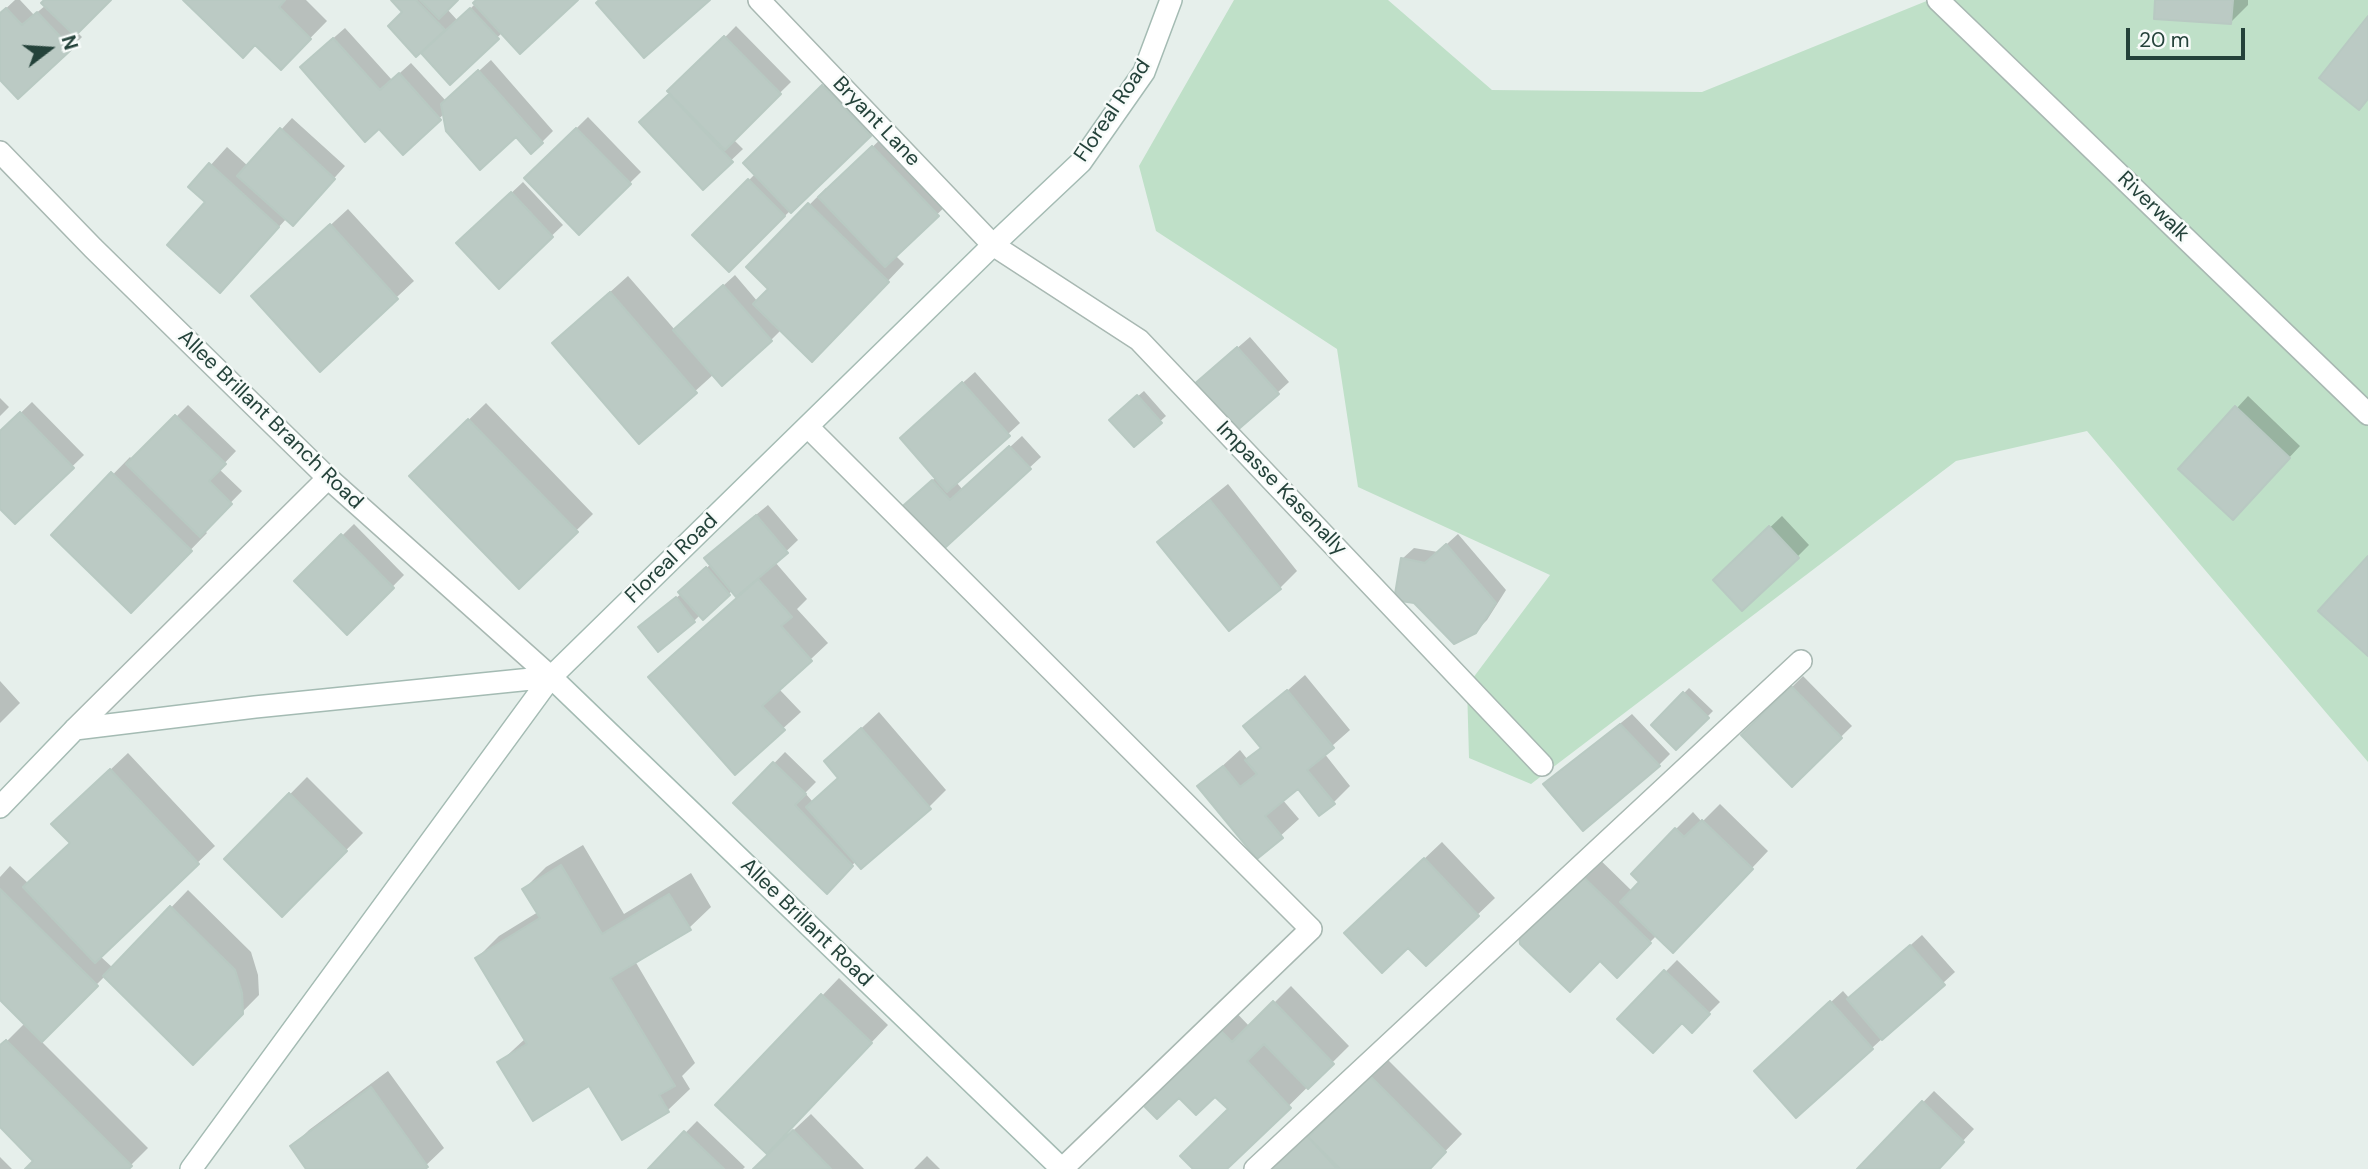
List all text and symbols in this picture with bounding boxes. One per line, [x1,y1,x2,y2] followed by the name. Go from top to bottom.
[14,14,84,84] north arrow
[2130,14,2249,58] scale bar
[2139,26,2190,54] text: 20 m
[56,32,84,53] text: N
[1069,55,1157,167] street label: Floreal Road
[827,72,925,172] street label: Bryant Lane
[2112,167,2194,247] street label: Riverwalk
[172,325,368,515] street label: Allee Brillant Branch Road
[1210,417,1352,561] street label: Impasse Kasenally
[621,509,723,609] street label: Floreal Road
[735,854,877,992] street label: Allee Brillant Road

